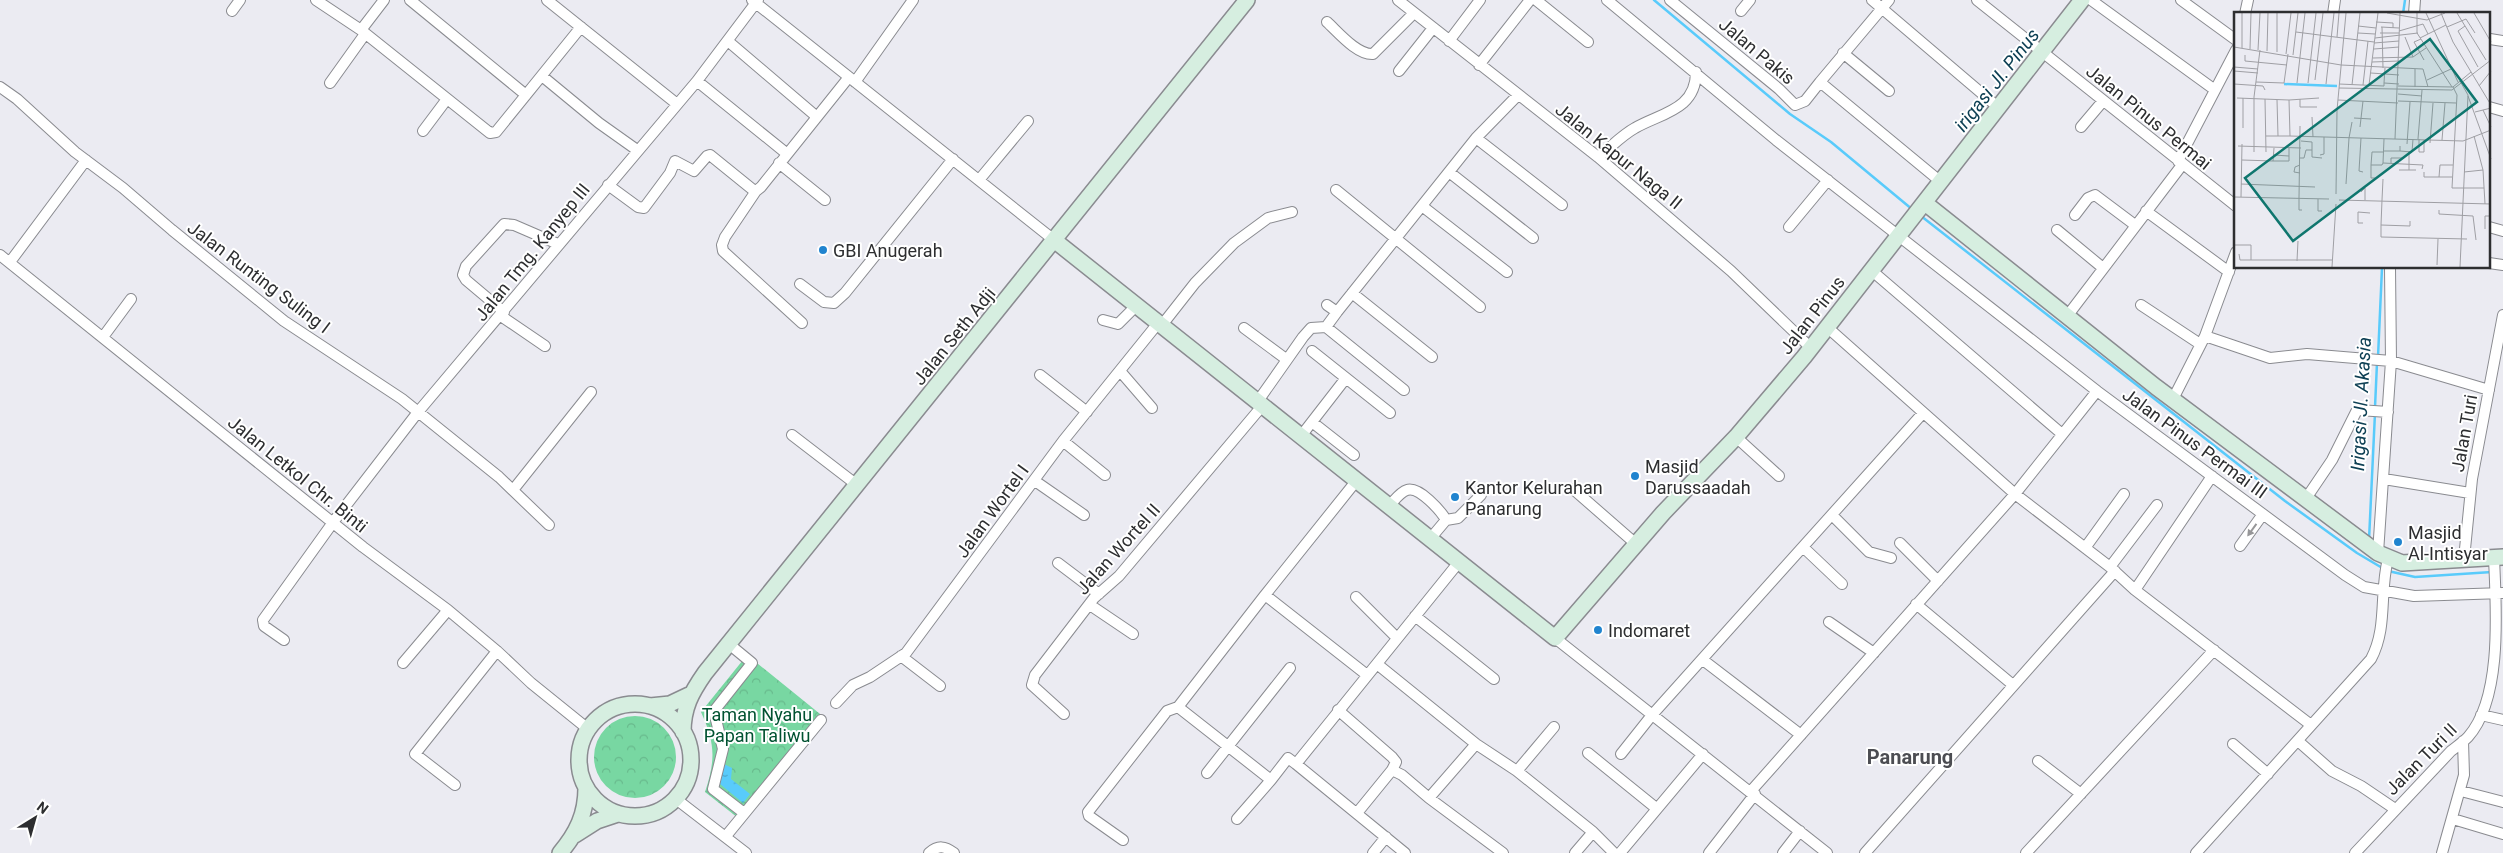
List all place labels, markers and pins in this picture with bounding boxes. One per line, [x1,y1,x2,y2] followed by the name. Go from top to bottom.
[833,240,943,261] place label: GBI Anugerah
[817,244,829,256] marker: GBI Anugerah
[1645,456,1751,498] place label: Masjid Darussaadah
[1629,470,1641,482] marker: Masjid Darussaadah
[1465,477,1603,519] place label: Kantor Kelurahan Panarung
[1449,491,1461,503] marker: Kantor Kelurahan Panarung
[2408,522,2488,564] place label: Masjid Al-Intisyar
[2392,536,2404,548] marker: Masjid Al-Intisyar
[1608,620,1690,641] place label: Indomaret
[1592,624,1604,636] marker: Indomaret

